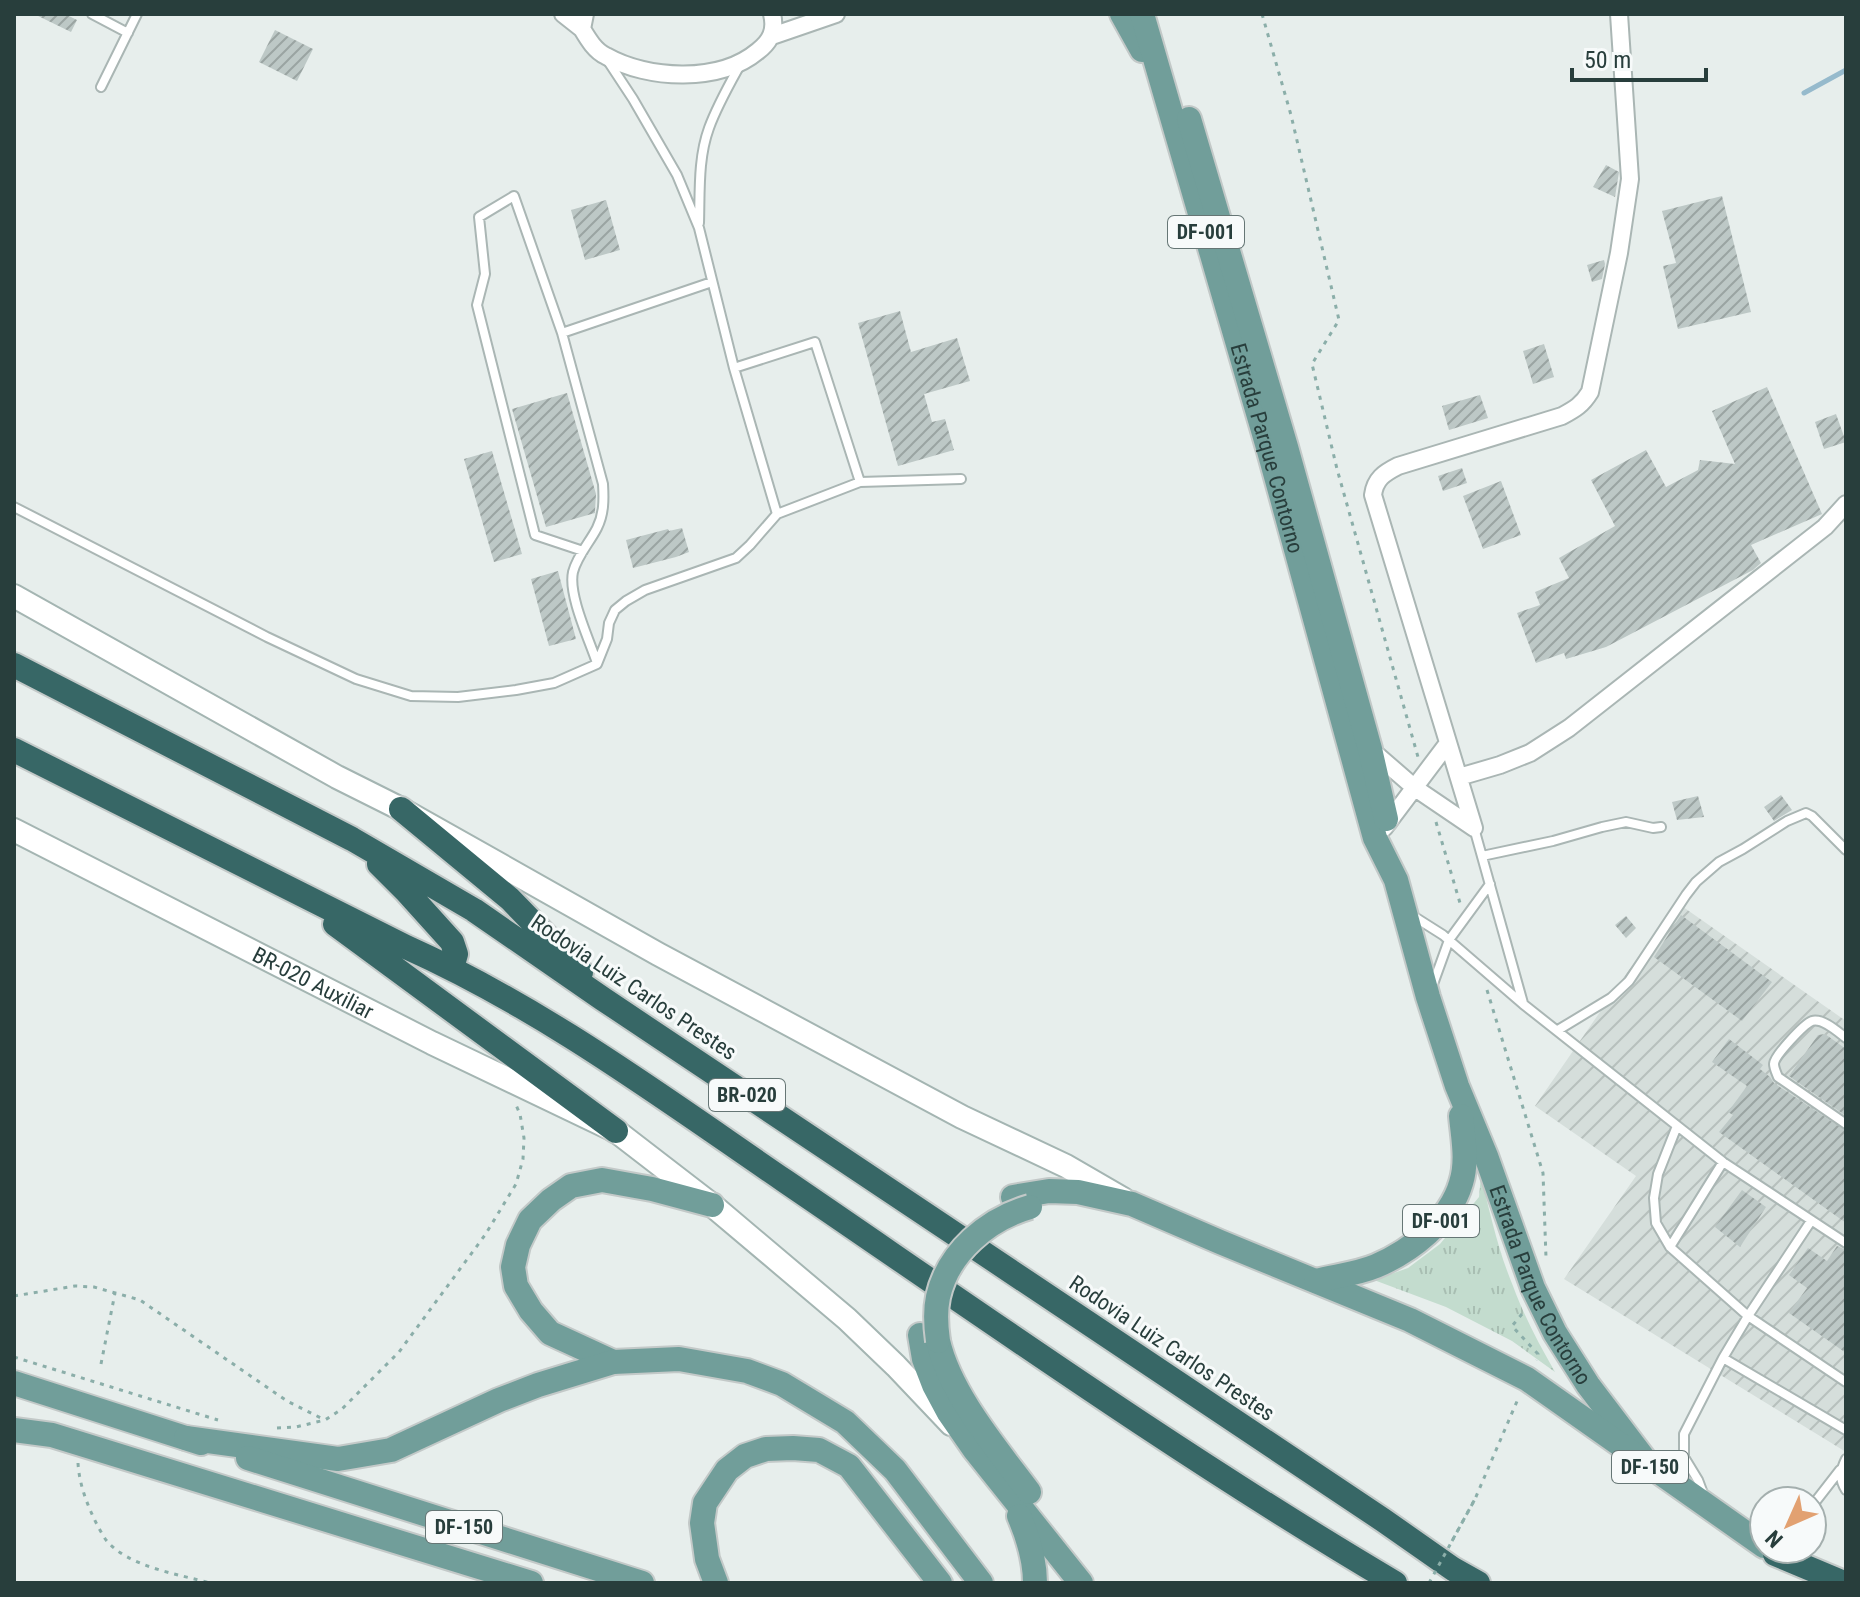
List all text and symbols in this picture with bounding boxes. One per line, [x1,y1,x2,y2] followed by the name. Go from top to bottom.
[1572,32,1706,82] scale bar
[1584,46,1631,74] text: 50 m
[1168,216,1244,248] road number: DF-001
[1226,340,1309,556] street label: Estrada Parque Contorno
[527,909,741,1065] street label: Rodovia Luiz Carlos Prestes
[249,941,378,1024] street label: BR-020 Auxiliar
[709,1079,785,1111] road number: BR-020
[1485,1182,1597,1389] street label: Estrada Parque Contorno
[1403,1205,1479,1237] road number: DF-001
[1065,1270,1279,1426] street label: Rodovia Luiz Carlos Prestes
[1612,1451,1688,1483] road number: DF-150
[1748,1485,1828,1565] north arrow
[426,1511,502,1543] road number: DF-150
[1761,1525,1788,1552] text: N

